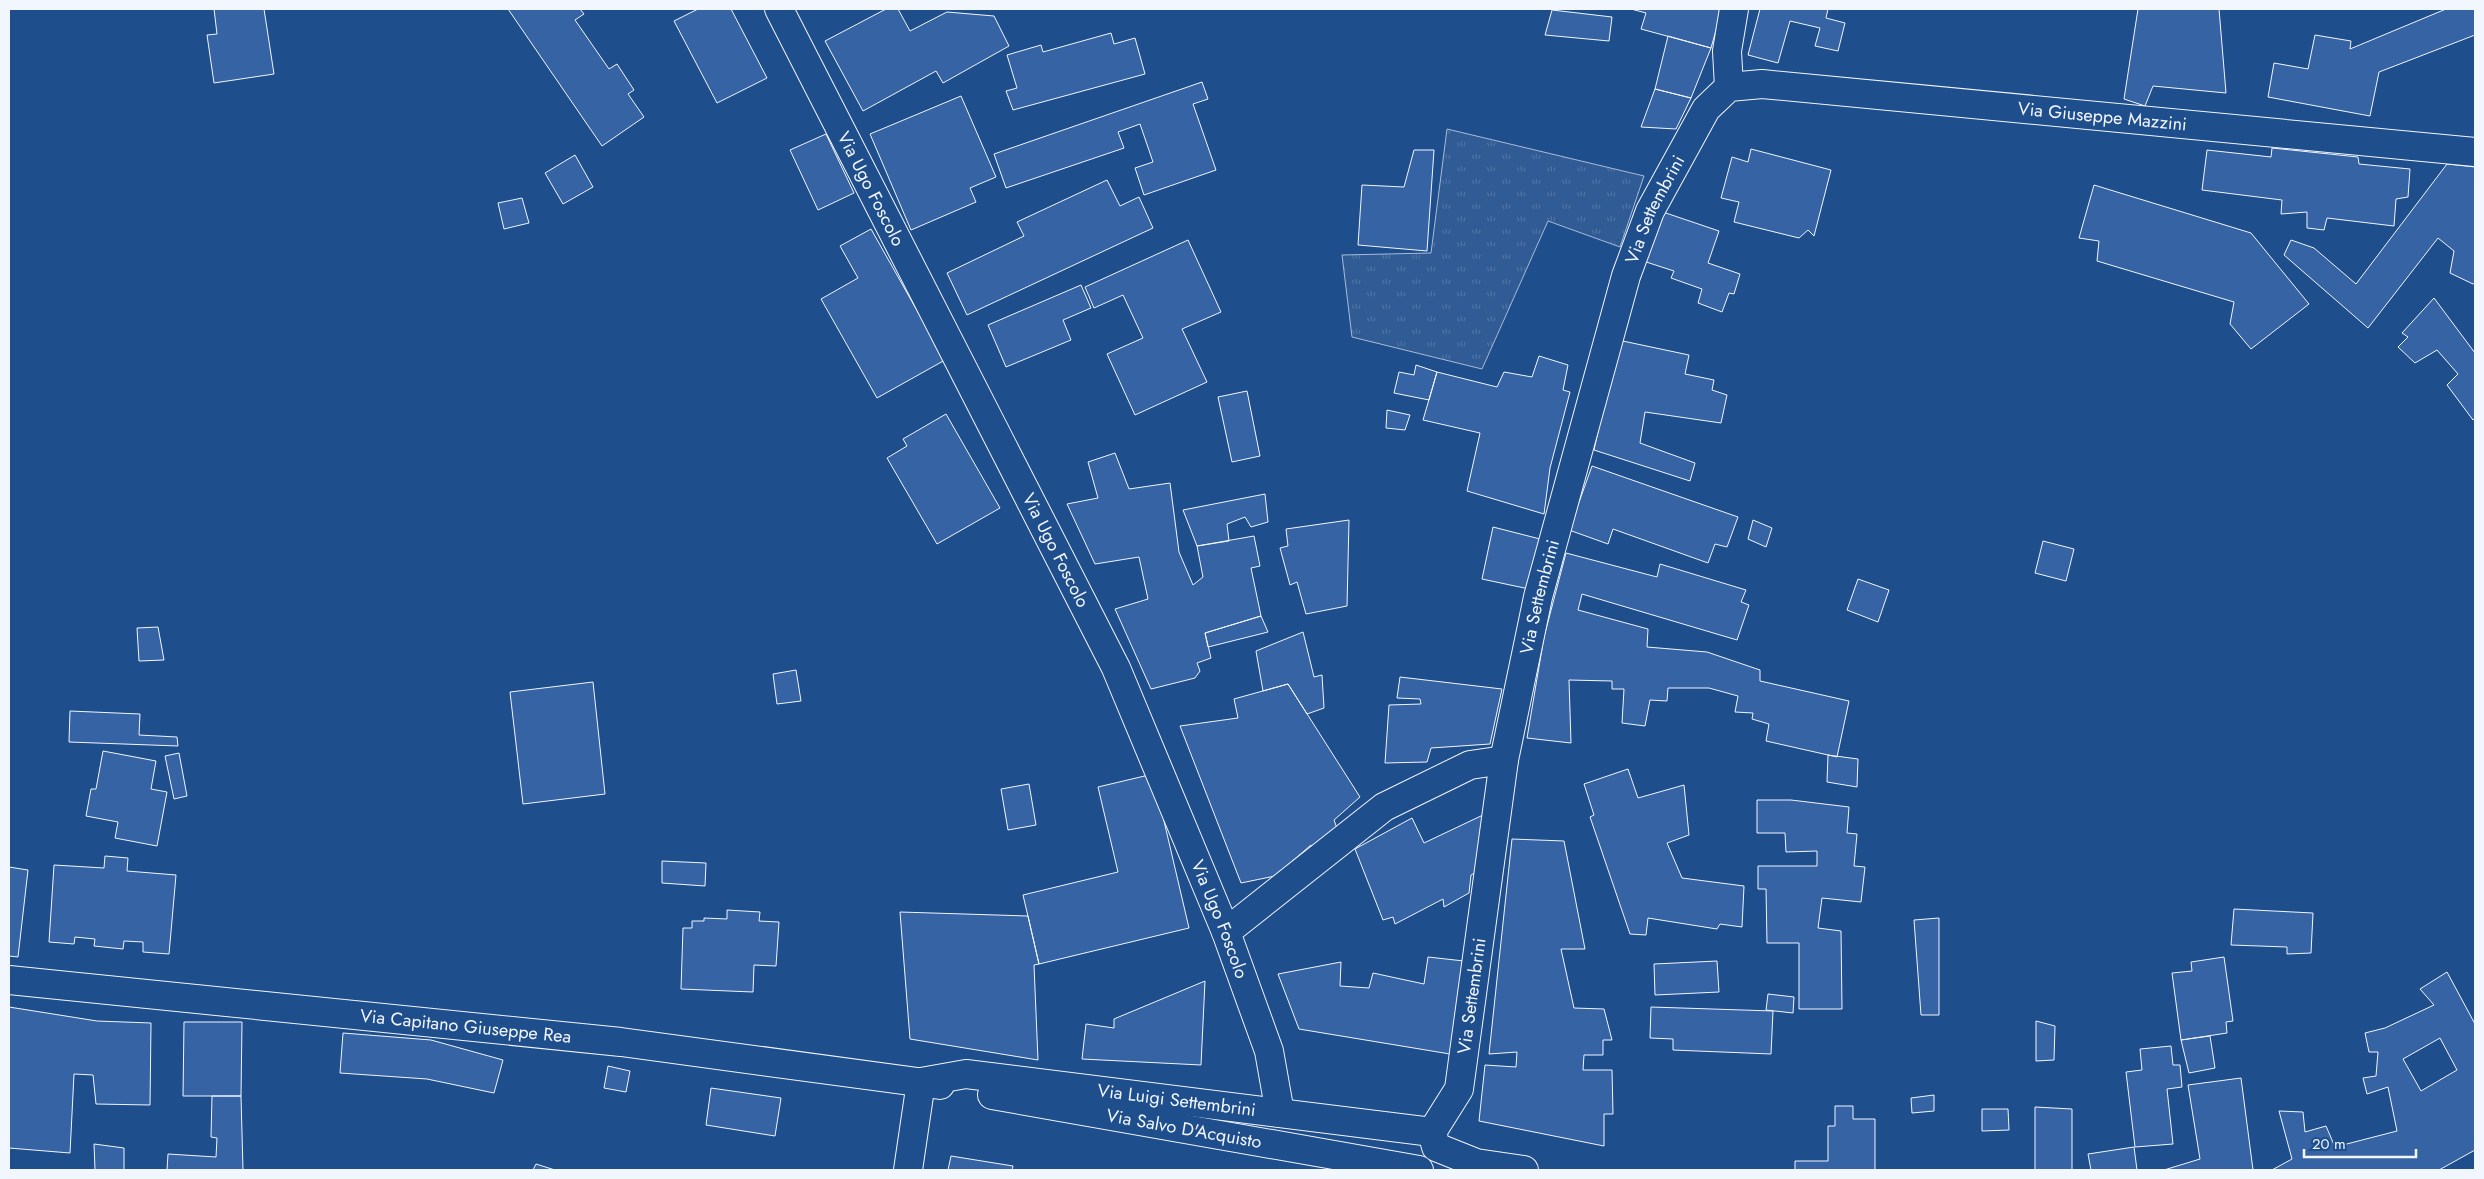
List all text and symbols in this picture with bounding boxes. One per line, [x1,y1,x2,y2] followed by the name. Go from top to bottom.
[2017,95,2188,137] street label: Via Giuseppe Mazzini
[831,127,911,251] street label: Via Ugo Foscolo
[1619,151,1691,267] street label: Via Settembrini
[1016,489,1096,612] street label: Via Ugo Foscolo
[1513,537,1566,657] street label: Via Settembrini
[1184,856,1255,982] street label: Via Ugo Foscolo
[1451,936,1493,1056] street label: Via Settembrini
[359,1003,573,1050] street label: Via Capitano Giuseppe Rea
[1096,1077,1257,1123] street label: Via Luigi Settembrini
[1104,1102,1264,1155] street label: Via Salvo D'Acquisto
[2304,1126,2416,1158] scale bar
[2312,1133,2346,1155] text: 20 m

